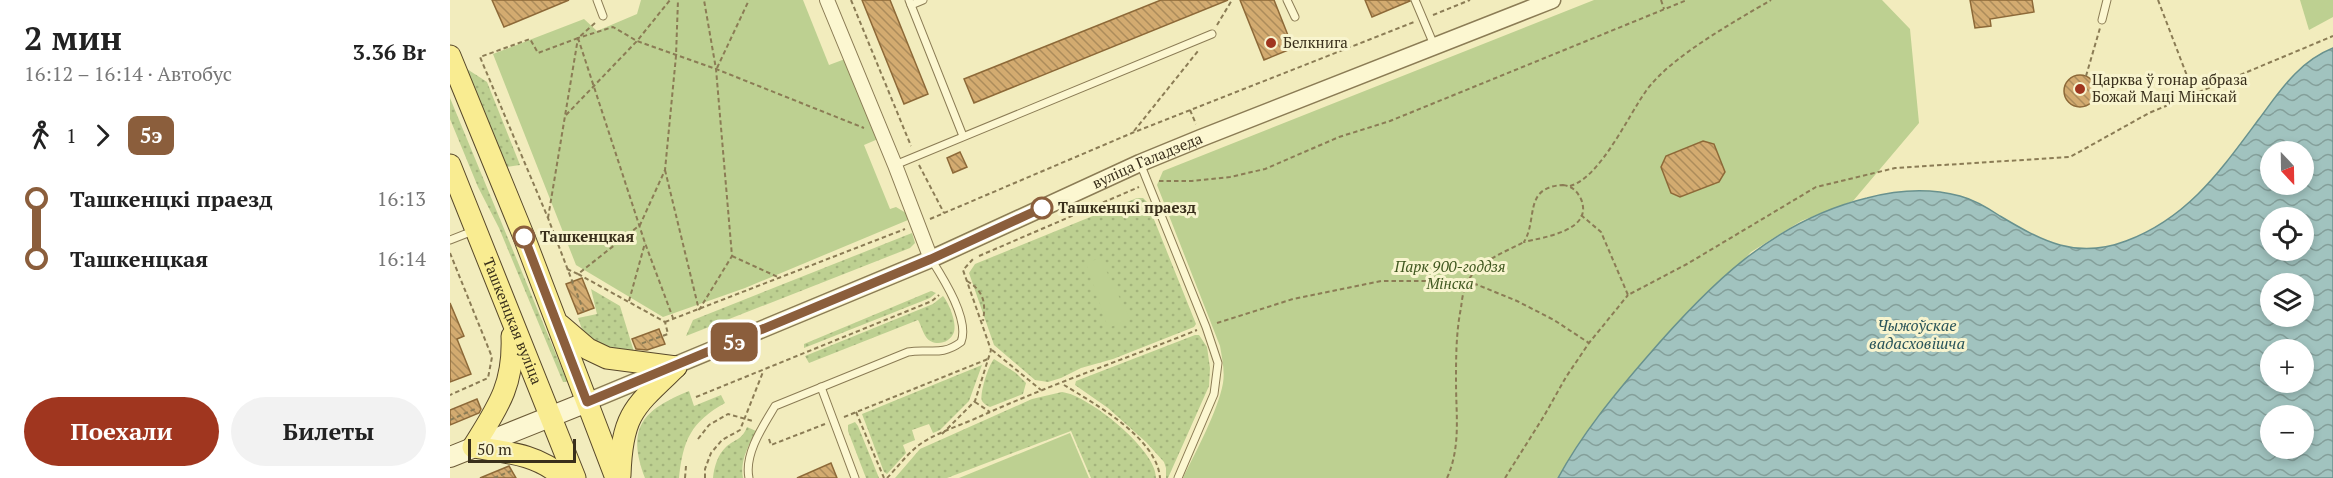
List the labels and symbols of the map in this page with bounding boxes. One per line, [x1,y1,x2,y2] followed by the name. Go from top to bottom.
[1283,32,1348,52] place label: Белкнига
[1264,36,1278,50] marker: Белкнига
[2092,69,2248,106] place label: Царква ў гонар абраза Божай Маці Мінскай
[2073,82,2087,96] marker: Царква ў гонар абраза Божай Маці Мінскай
[1089,127,1205,193] street label: вуліца Галадзеда
[2260,141,2314,195] north arrow
[1031,197,1053,219] marker: Ташкенцкі праезд
[1058,197,1196,217] place label: Ташкенцкі праезд
[513,226,535,248] marker: Ташкенцкая
[540,226,634,246] place label: Ташкенцкая
[479,254,548,387] street label: Ташкенцкая вуліца
[1394,256,1505,293] park label: Парк 900-годдзя Мінска
[1869,314,1965,354] water label: Чыжоўскае вадасховішча
[707,322,761,362] line badge: 5э
[468,436,576,464] scale bar

